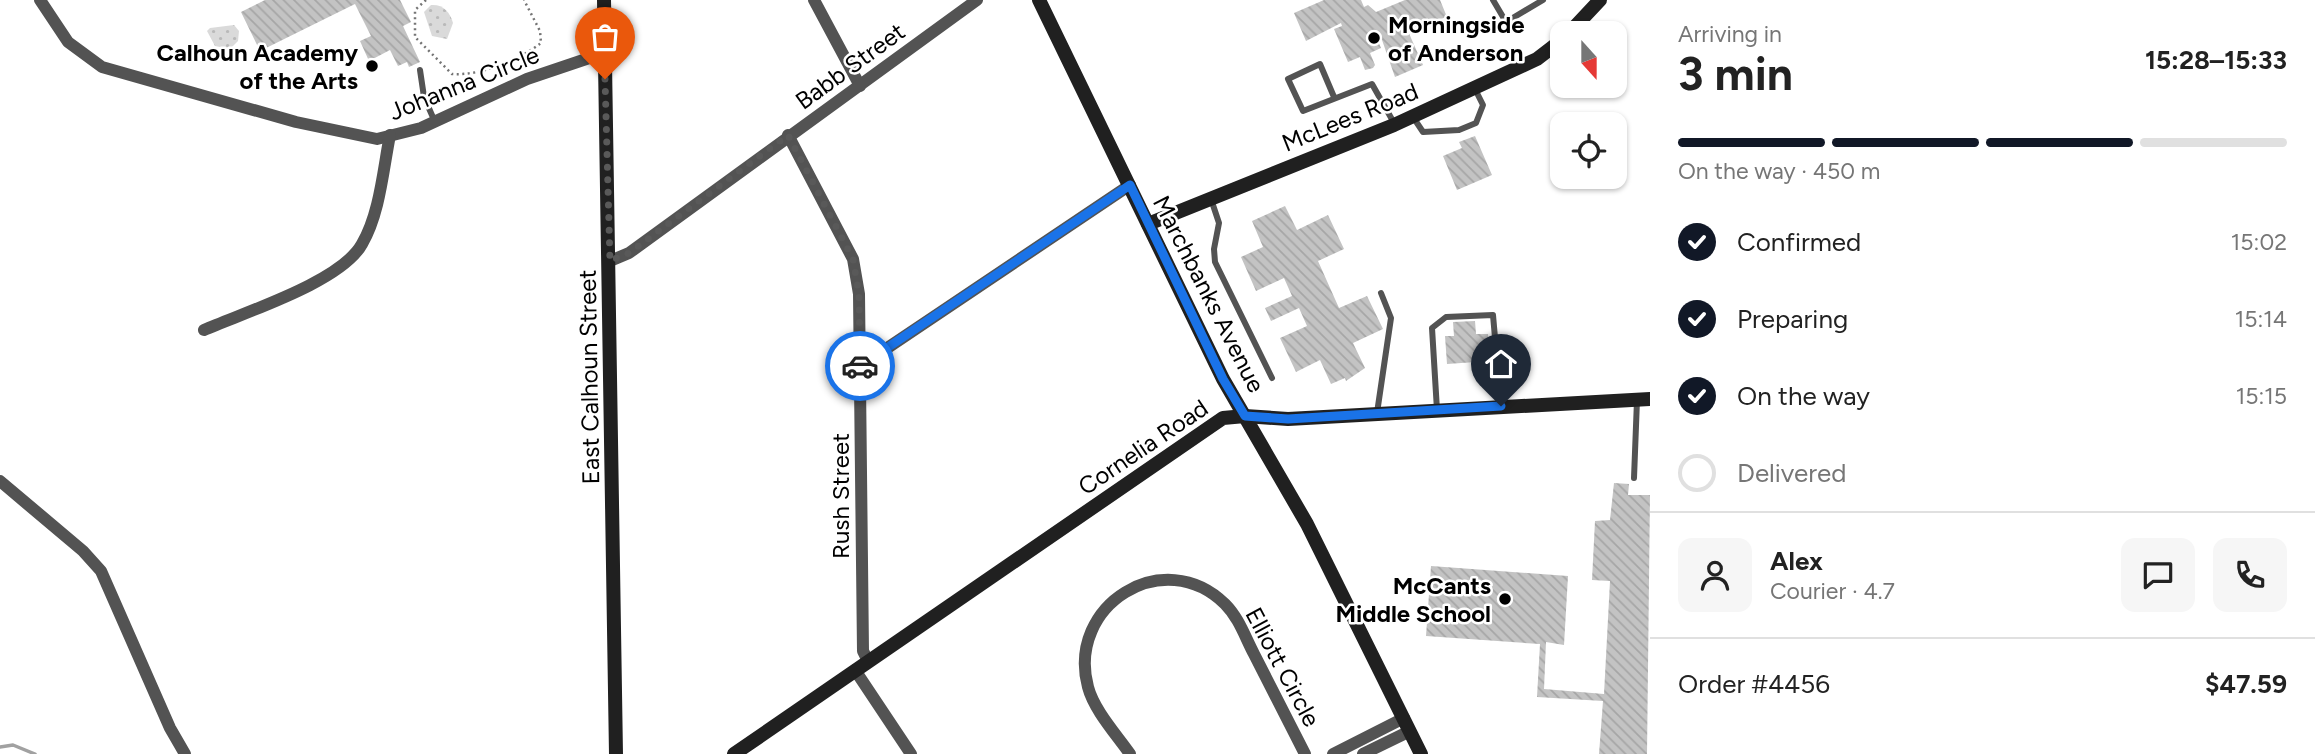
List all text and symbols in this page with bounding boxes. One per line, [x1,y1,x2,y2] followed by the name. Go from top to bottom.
[575,7,635,79] pin
[1388,10,1525,67] place label: Morningside of Anderson
[790,17,910,115] street label: Babb Street
[586,18,624,56] icon: bag
[1678,20,1782,48] text: Arriving in
[1550,21,1628,98] north arrow
[1550,21,1627,189] map controls
[1366,30,1382,46] marker: Morningside of Anderson
[157,38,358,95] place label: Calhoun Academy of the Arts
[385,40,543,126] street label: Johanna Circle
[2145,44,2287,76] text: 15:28–15:33
[1678,46,1793,102] text: 3 min
[364,58,380,74] marker: Calhoun Academy of the Arts
[1278,77,1422,157] street label: McLees Road
[1550,112,1627,189] button: locate
[1678,157,1880,185] text: On the way · 450 m
[1147,191,1271,397] street label: Marchbanks Avenue
[1678,223,1716,261] icon: check
[1737,226,1861,258] text: Confirmed
[2231,228,2287,256] text: 15:02
[573,269,605,485] street label: East Calhoun Street
[1678,300,1716,338] icon: check
[1737,303,1848,335] text: Preparing
[2235,305,2287,333] text: 15:14
[825,331,895,401] courier
[1471,334,1531,406] pin
[1482,345,1520,383] icon: home
[841,347,879,385] icon: car
[1678,377,1716,415] icon: check
[1737,380,1870,412] text: On the way
[2236,382,2287,410] text: 15:15
[1073,393,1213,501] street label: Cornelia Road
[826,433,855,559] street label: Rush Street
[1737,457,1846,489] text: Delivered
[1678,538,1752,612] button: person
[2121,538,2195,612] button: chat
[2213,538,2287,612] button: phone
[1770,545,1823,577] text: Alex
[1336,571,1491,628] place label: McCants Middle School
[1770,577,1895,605] text: Courier · 4.7
[1497,591,1513,607] marker: McCants Middle School
[1240,602,1326,732] street label: Elliott Circle
[1678,668,1830,700] text: Order #4456
[2205,668,2287,700] text: $47.59

